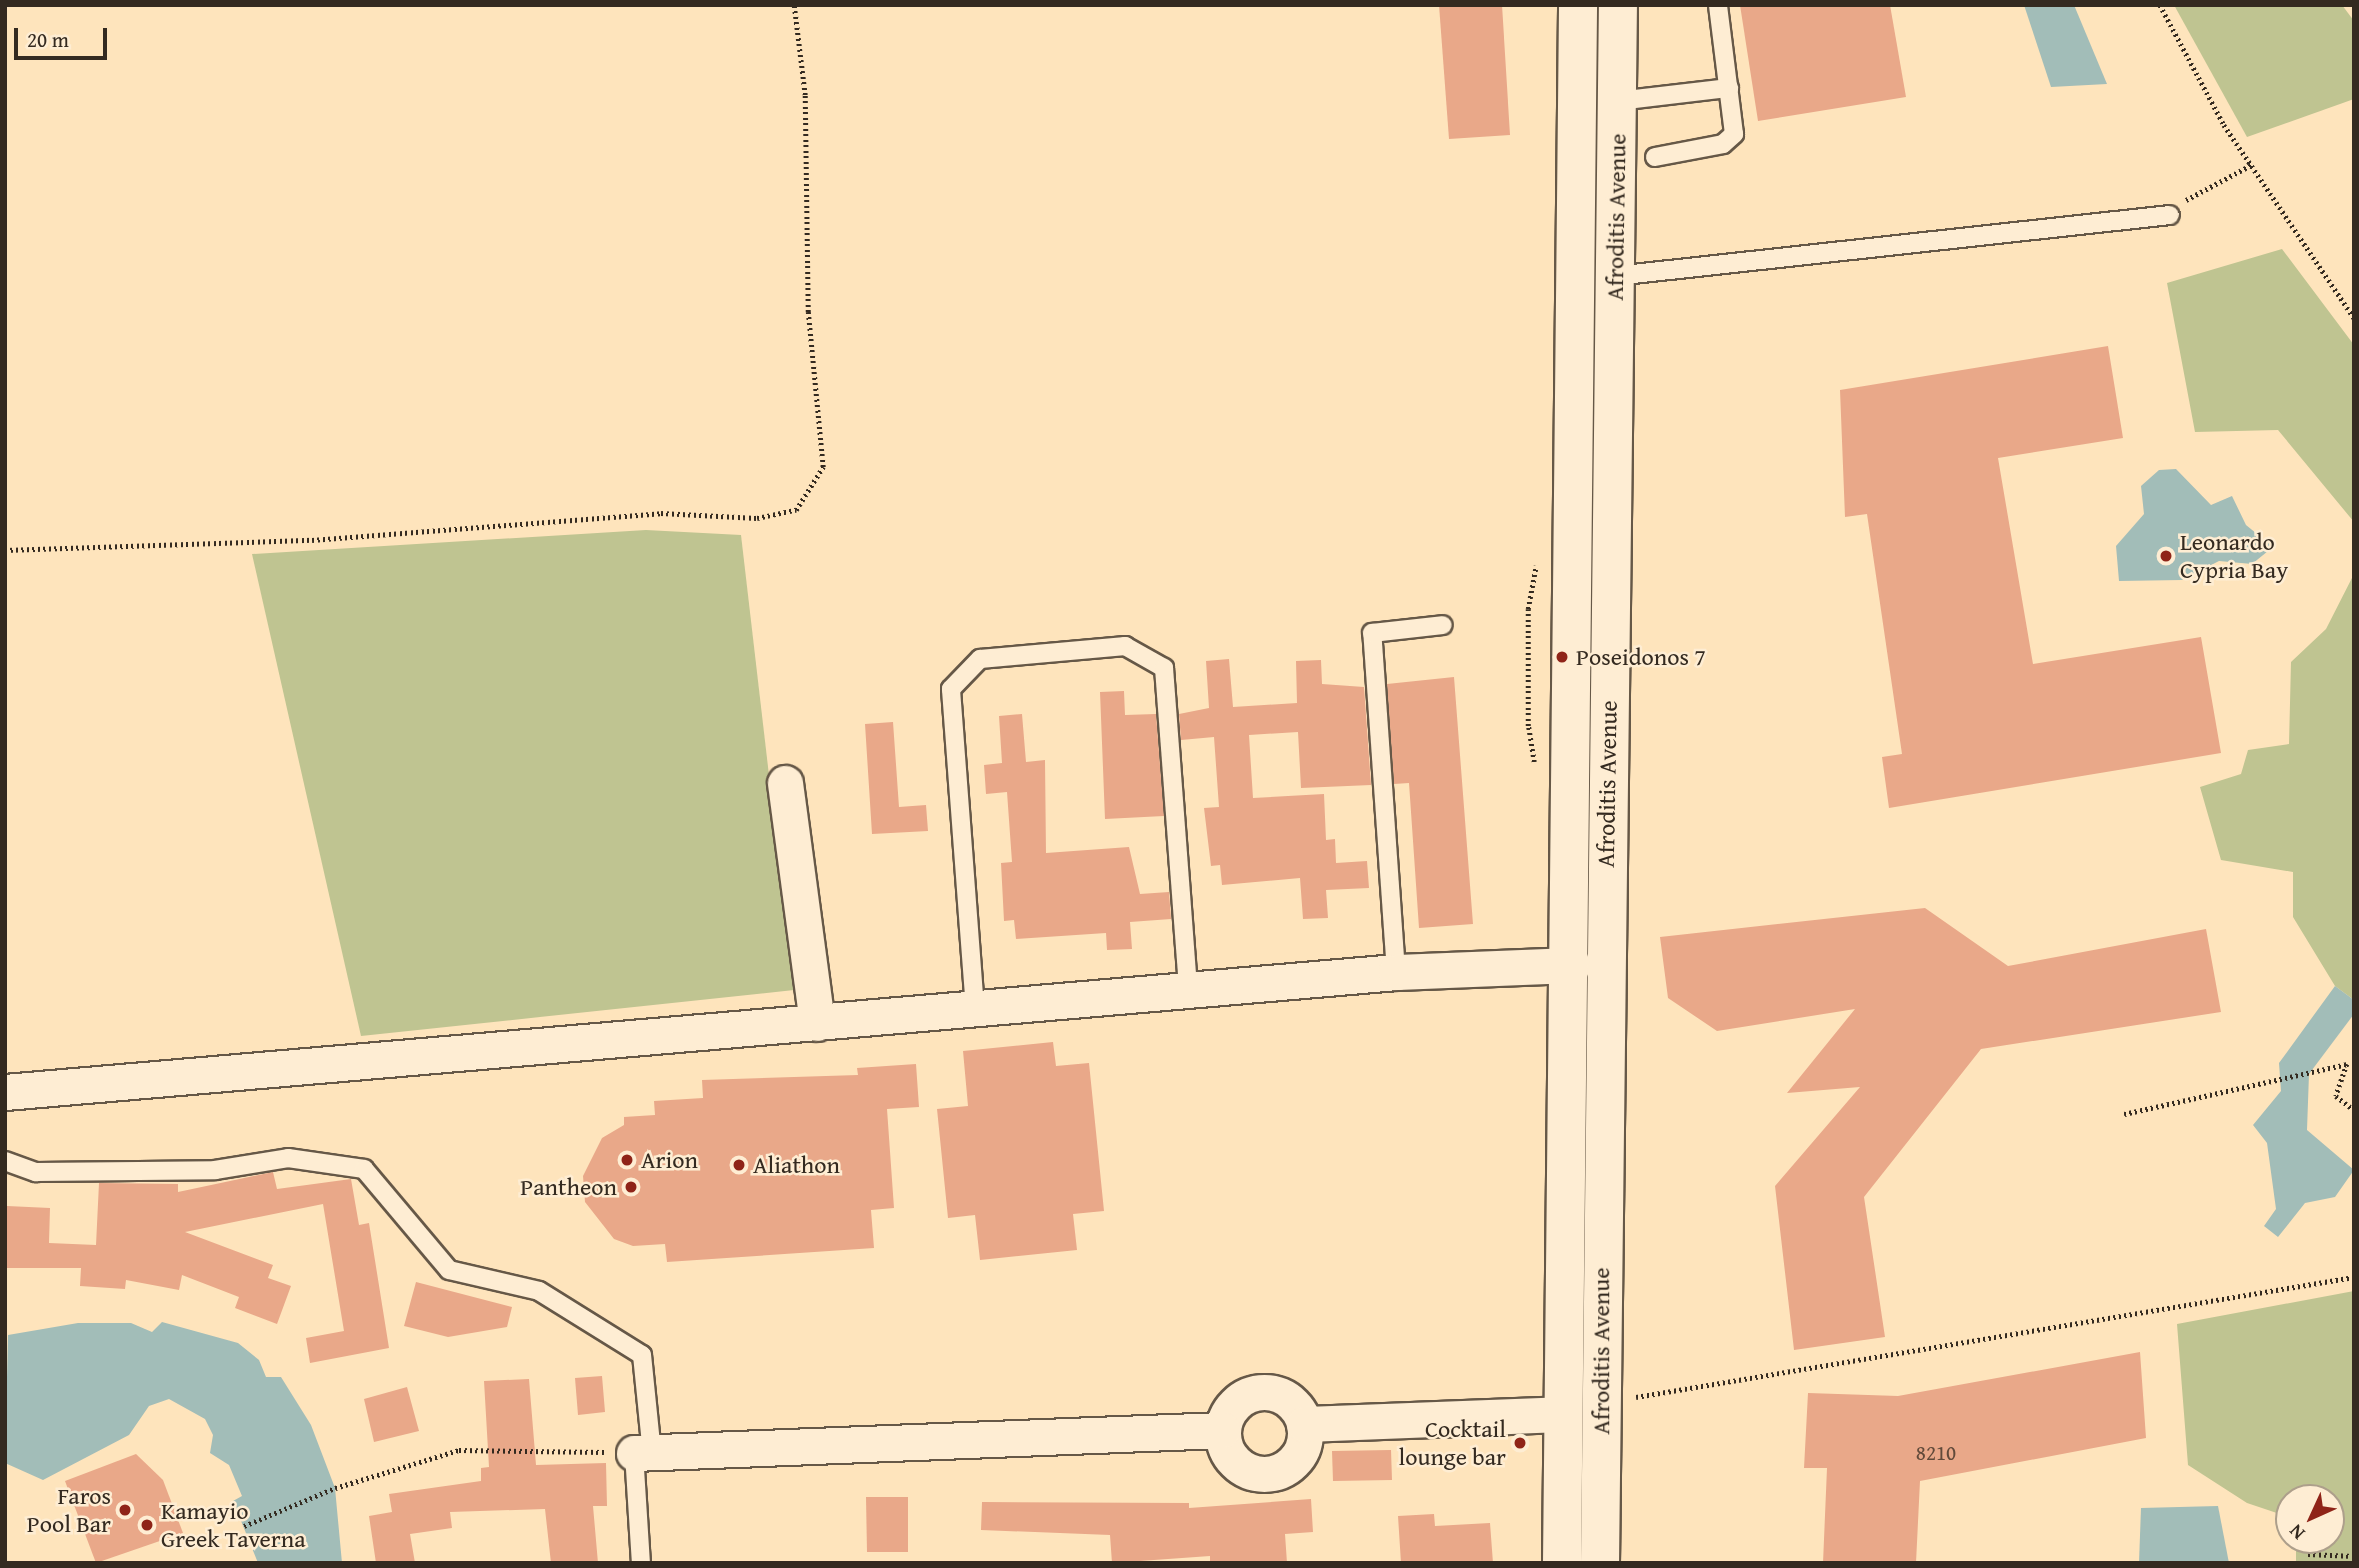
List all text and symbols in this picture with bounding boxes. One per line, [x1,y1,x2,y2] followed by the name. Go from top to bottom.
[18,14,110,58] scale bar
[27,24,69,55] text: 20 m
[1600,133,1632,301] street label: Afroditis Avenue
[2180,528,2288,584] place label: Leonardo Cypria Bay
[2158,548,2174,564] marker: Leonardo Cypria Bay
[1576,643,1706,671] place label: Poseidonos 7
[1554,649,1570,665] marker: Poseidonos 7
[1591,700,1623,868] street label: Afroditis Avenue
[641,1146,698,1174] place label: Arion
[753,1151,840,1179] place label: Aliathon
[619,1152,635,1168] marker: Arion
[731,1157,747,1173] marker: Aliathon
[520,1173,617,1201] place label: Pantheon
[623,1179,639,1195] marker: Pantheon
[1587,1267,1615,1435] street label: Afroditis Avenue
[1398,1415,1506,1471] place label: Cocktail lounge bar
[1512,1435,1528,1451] marker: Cocktail lounge bar
[1916,1440,1956,1466] house number: 8210
[27,1482,111,1538] place label: Faros Pool Bar
[2275,1484,2345,1554] north arrow
[161,1497,306,1553] place label: Kamayio Greek Taverna
[117,1502,133,1518] marker: Faros Pool Bar
[139,1517,155,1533] marker: Kamayio Greek Taverna
[2282,1518,2311,1547] text: N

